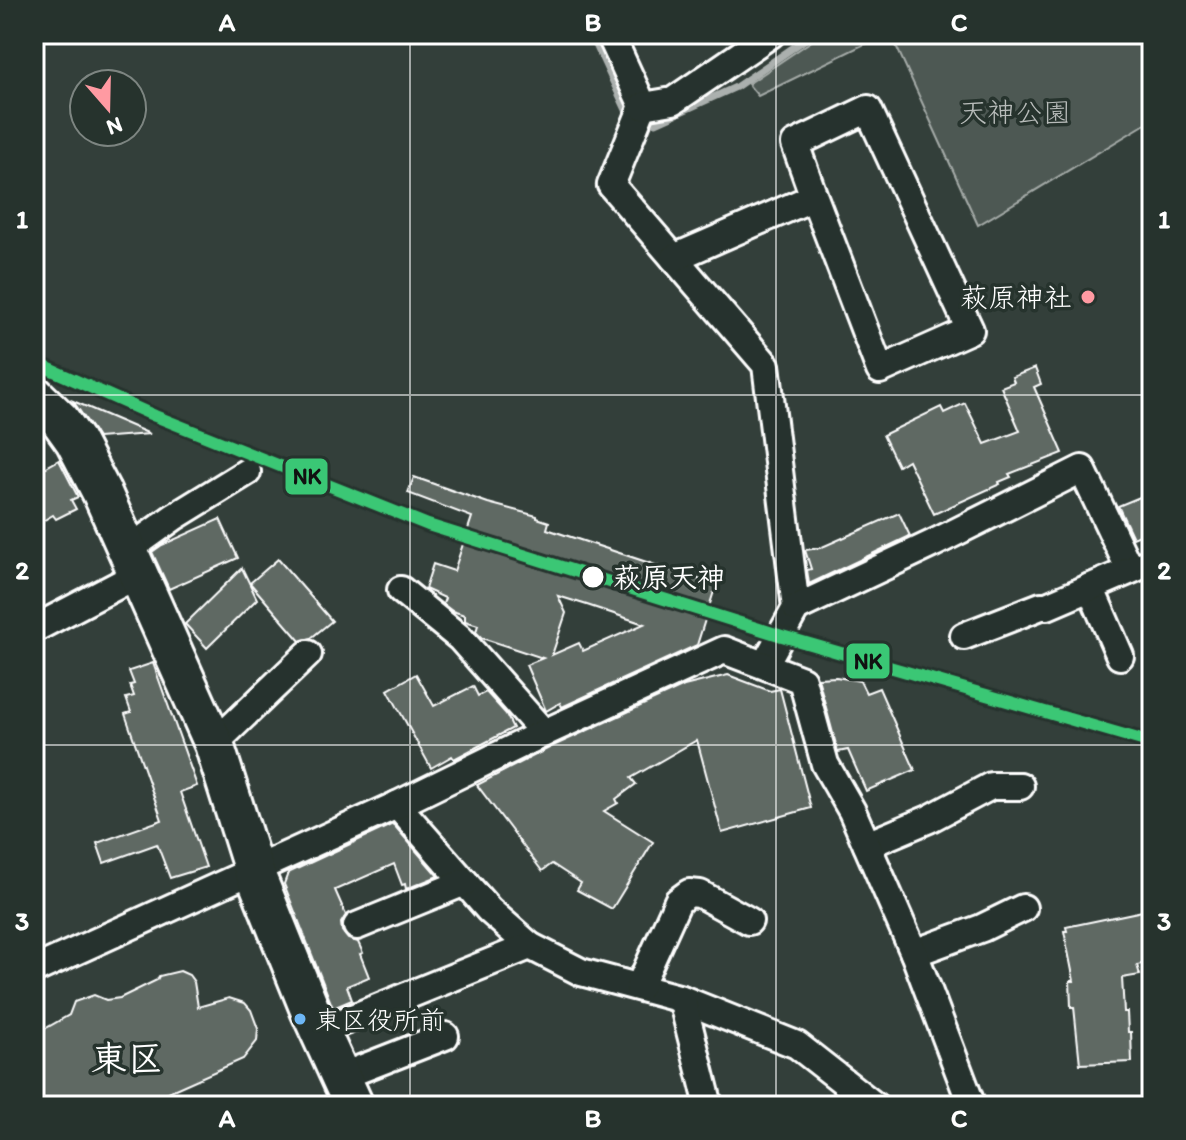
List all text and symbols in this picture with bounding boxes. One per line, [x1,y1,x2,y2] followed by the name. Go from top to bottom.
[218,6,236,38] text: A
[585,6,602,38] text: B
[951,6,968,38] text: C
[68,68,148,148] north arrow
[959,95,1071,129] park label: 天神公園
[103,111,126,142] text: N
[16,203,28,235] text: 1
[1158,203,1170,235] text: 1
[960,280,1072,314] place label: 萩原神社
[1079,288,1097,306] marker: 萩原神社
[284,457,329,496] line badge: NK
[293,463,322,490] text: NK
[15,554,29,586] text: 2
[1157,554,1171,586] text: 2
[613,560,725,594] place label: 萩原天神
[580,564,606,590] marker: 萩原天神
[845,642,891,680] line badge: NK
[854,648,883,675] text: NK
[15,905,29,937] text: 3
[1157,905,1171,937] text: 3
[315,1004,445,1036] place label: 東区役所前
[292,1011,308,1027] marker: 東区役所前
[91,1037,163,1080] district label: 東区
[218,1102,236,1134] text: A
[585,1102,602,1134] text: B
[951,1102,968,1134] text: C

